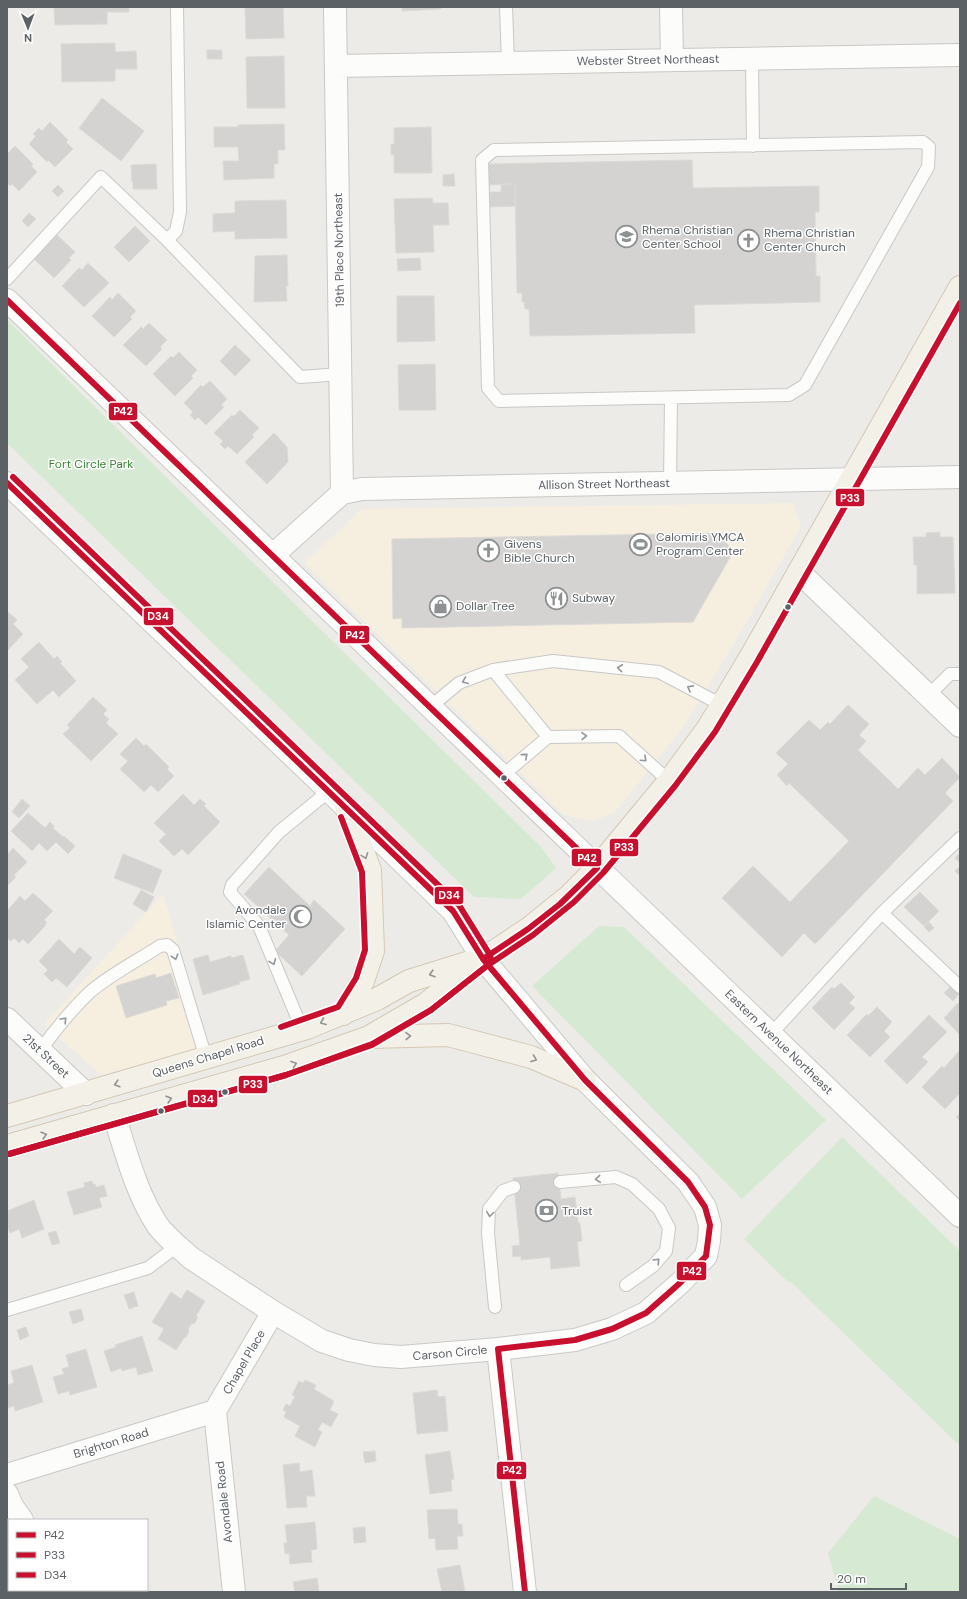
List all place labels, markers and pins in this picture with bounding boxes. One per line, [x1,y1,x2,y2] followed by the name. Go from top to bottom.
[642,222,733,252] place label: Rhema Christian Center School
[613,224,639,250] school or university icon: Rhema Christian Center School
[764,225,855,255] place label: Rhema Christian Center Church
[736,227,762,253] church icon: Rhema Christian Center Church
[656,529,744,559] place label: Calomiris YMCA Program Center
[628,531,654,557] sports icon: Calomiris YMCA Program Center
[504,536,575,566] place label: Givens Bible Church
[475,538,501,564] church icon: Givens Bible Church
[543,585,569,611] restaurant icon: Subway
[572,590,615,606] place label: Subway
[428,593,454,619] shop icon: Dollar Tree
[456,598,515,614] place label: Dollar Tree
[783,602,793,612] unlabelled marker
[499,773,509,783] unlabelled marker
[206,902,287,932] place label: Avondale Islamic Center
[288,904,314,930] mosque icon: Avondale Islamic Center
[220,1087,230,1097] unlabelled marker
[156,1106,166,1116] unlabelled marker
[534,1198,560,1224] bank icon: Truist
[562,1203,593,1219] place label: Truist

